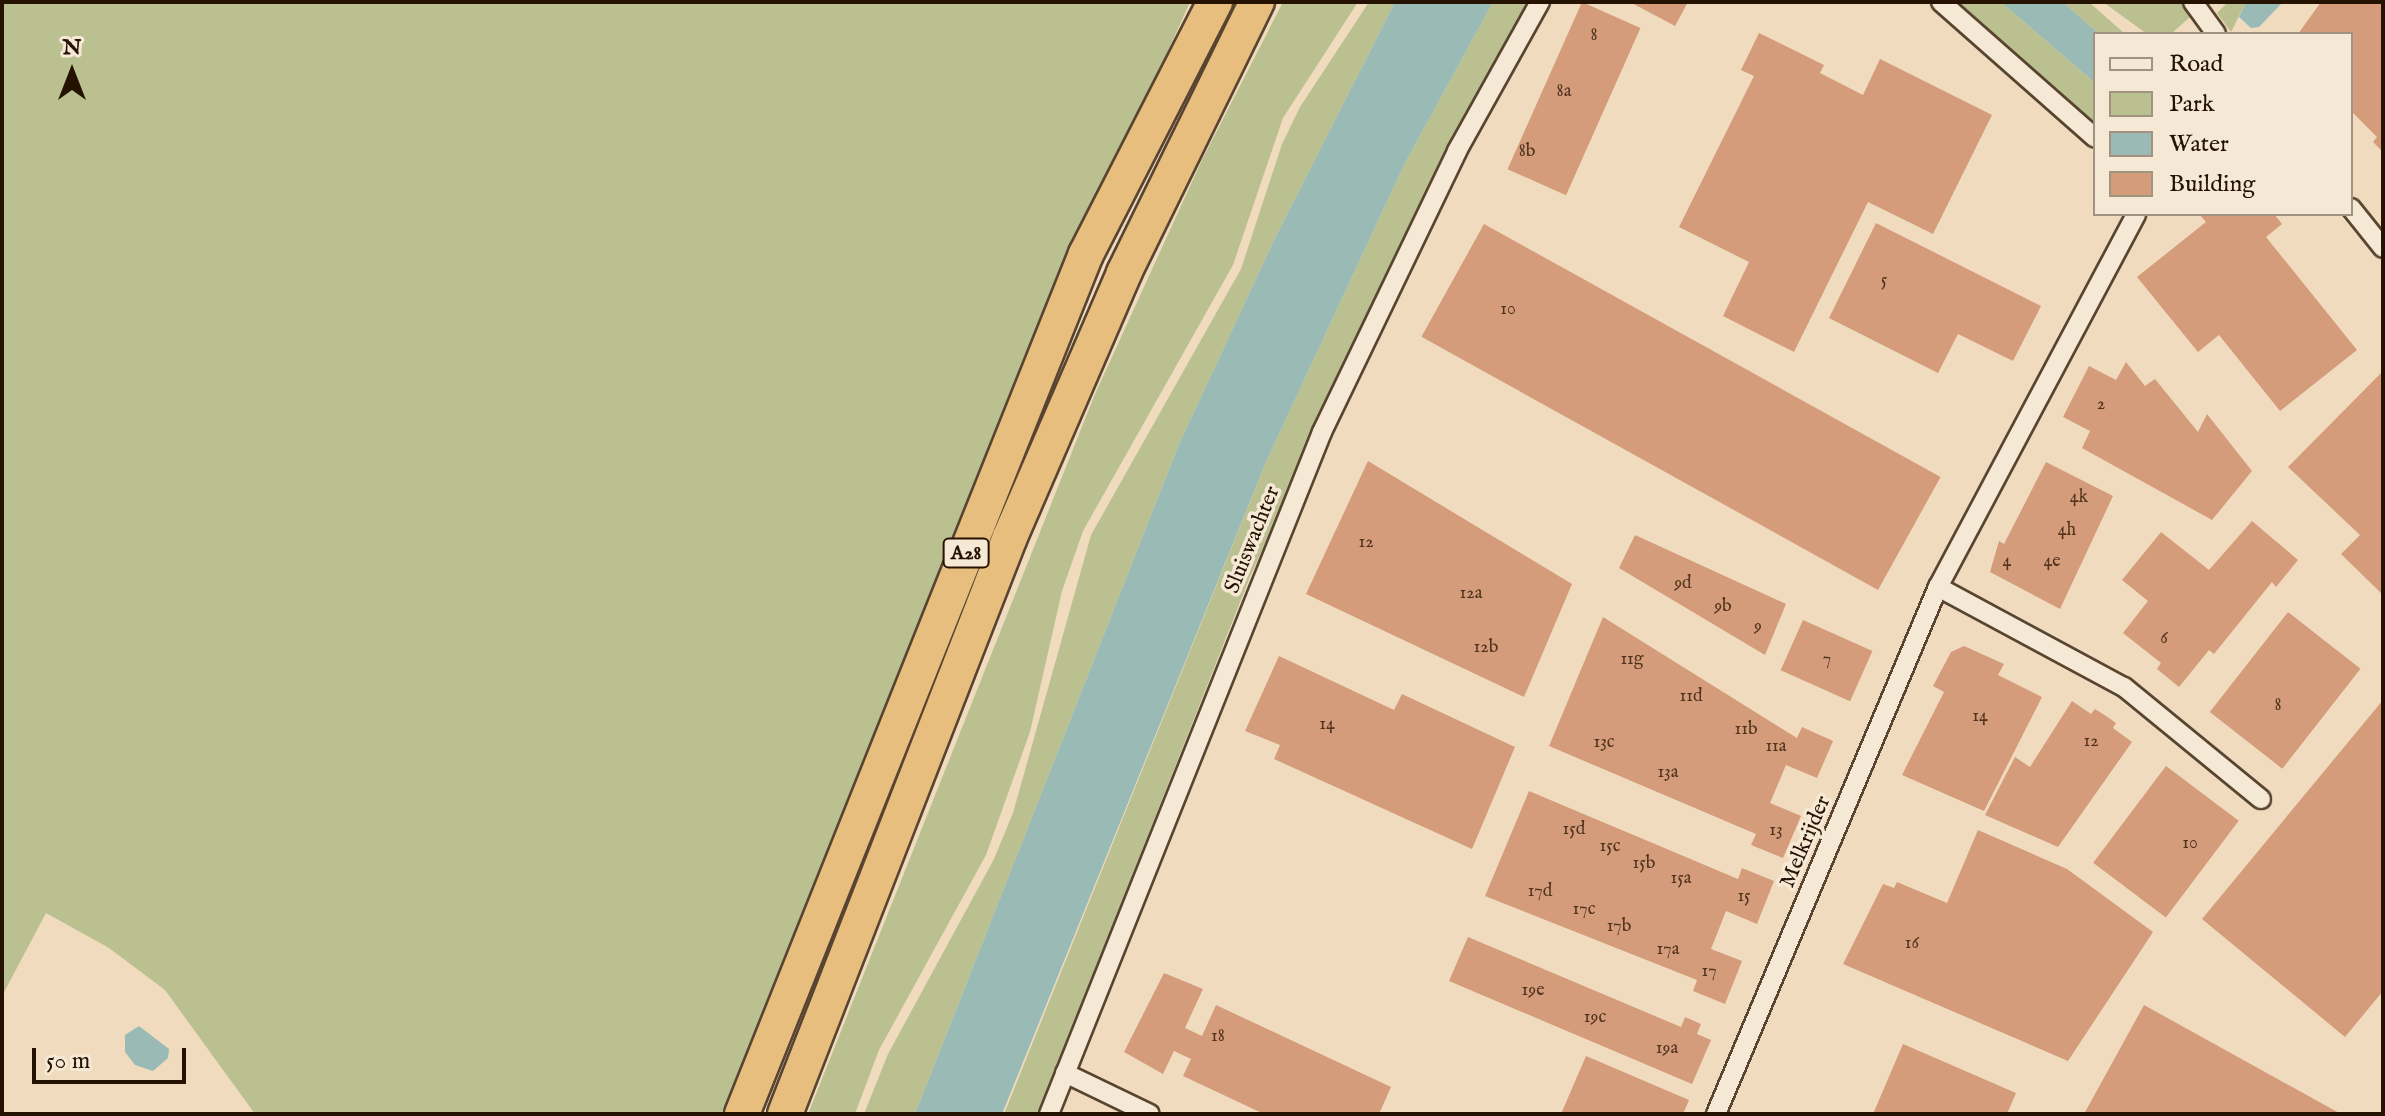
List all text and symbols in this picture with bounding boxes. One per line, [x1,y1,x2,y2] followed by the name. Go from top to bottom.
[1590,25,1598,47] house number: 8
[32,32,112,112] north arrow
[2093,32,2353,216] legend
[62,34,82,62] text: N
[2169,49,2223,80] text: Road
[1557,81,1571,103] house number: 8a
[2169,89,2215,120] text: Park
[2169,129,2229,160] text: Water
[1519,141,1535,163] house number: 8b
[2169,169,2255,200] text: Building
[1881,270,1887,292] house number: 5
[1500,299,1516,321] house number: 10
[2097,394,2105,416] house number: 2
[1220,483,1286,597] street label: Sluiswachter
[2070,487,2088,509] house number: 4k
[2058,520,2076,542] house number: 4h
[1358,532,1374,554] house number: 12
[942,537,990,569] road number: A28
[2003,551,2011,573] house number: 4
[2043,551,2061,573] house number: 4e
[1674,573,1692,595] house number: 9d
[1460,583,1482,605] house number: 12a
[1714,596,1732,618] house number: 9b
[1754,616,1762,638] house number: 9
[2160,628,2168,650] house number: 6
[1474,637,1498,659] house number: 12b
[1620,649,1644,671] house number: 11g
[1823,649,1831,671] house number: 7
[1679,686,1703,708] house number: 11d
[2274,695,2282,717] house number: 8
[1972,706,1988,728] house number: 14
[1319,714,1335,736] house number: 14
[1734,719,1758,741] house number: 11b
[2083,731,2099,753] house number: 12
[1593,732,1615,754] house number: 13c
[1765,736,1787,758] house number: 11a
[1657,762,1679,784] house number: 13a
[1775,792,1837,892] street label: Melkrijder
[1563,819,1585,841] house number: 15d
[1769,820,1783,842] house number: 13
[2182,833,2198,855] house number: 10
[1600,836,1620,858] house number: 15c
[1633,853,1655,875] house number: 15b
[1670,868,1692,890] house number: 15a
[1528,881,1552,903] house number: 17d
[1737,886,1751,908] house number: 15
[1573,899,1595,921] house number: 17c
[1607,916,1631,938] house number: 17b
[1905,933,1919,955] house number: 16
[1657,939,1679,961] house number: 17a
[1701,961,1717,983] house number: 17
[1522,980,1544,1002] house number: 19e
[1584,1007,1606,1029] house number: 19c
[1211,1026,1225,1048] house number: 18
[36,1032,190,1082] scale bar
[1656,1038,1678,1060] house number: 19a
[46,1046,90,1077] text: 50 m

